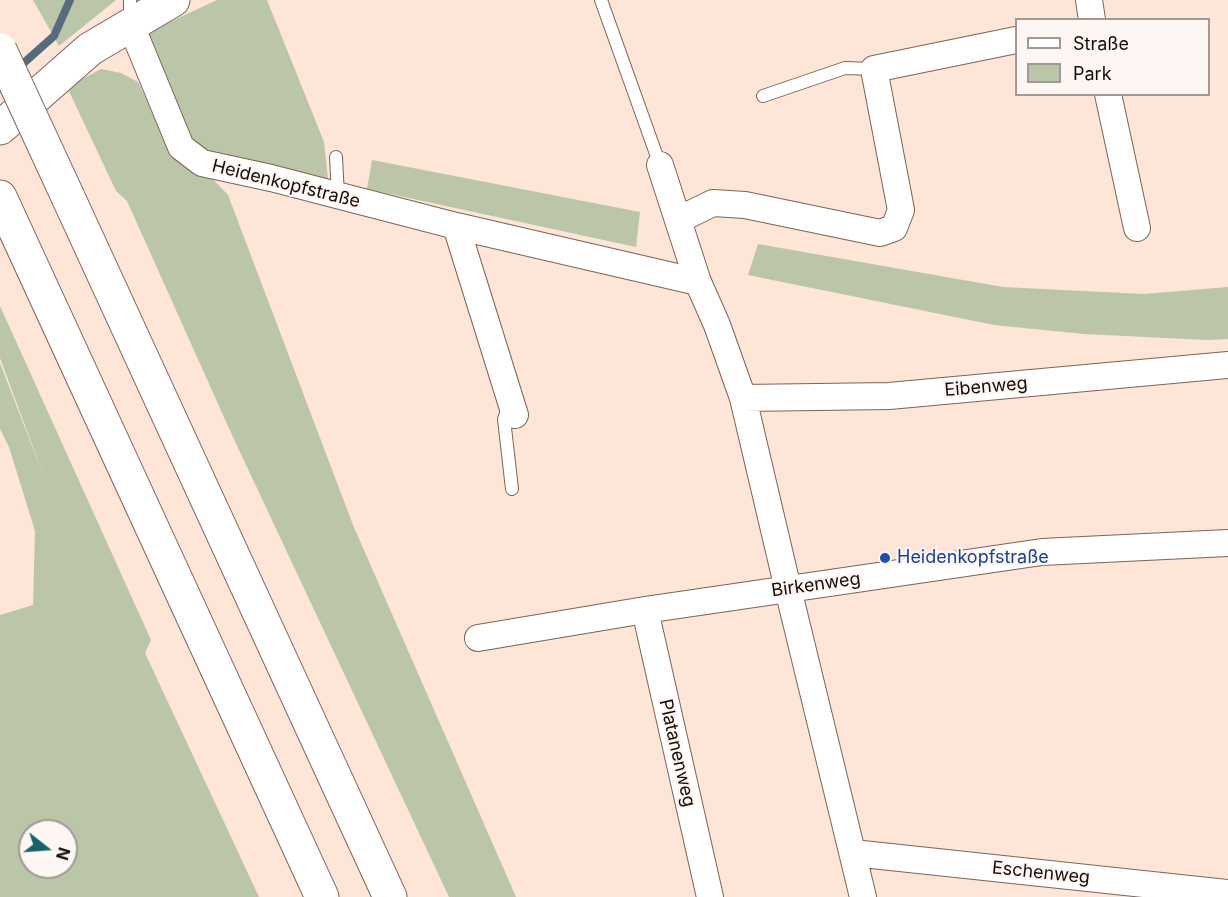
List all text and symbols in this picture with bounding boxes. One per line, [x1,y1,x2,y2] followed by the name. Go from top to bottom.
[1015,18,1210,96] legend
[1073,33,1129,54] text: Straße
[1073,63,1112,84] text: Park
[210,155,362,213] street label: Heidenkopfstraße
[944,373,1028,401] street label: Eibenweg
[897,547,1049,569] place label: Heidenkopfstraße
[878,551,892,565] marker: Heidenkopfstraße
[770,568,862,602] street label: Birkenweg
[654,697,700,809] street label: Platanenweg
[18,819,78,879] north arrow
[52,845,75,862] text: N
[991,857,1091,889] street label: Eschenweg

